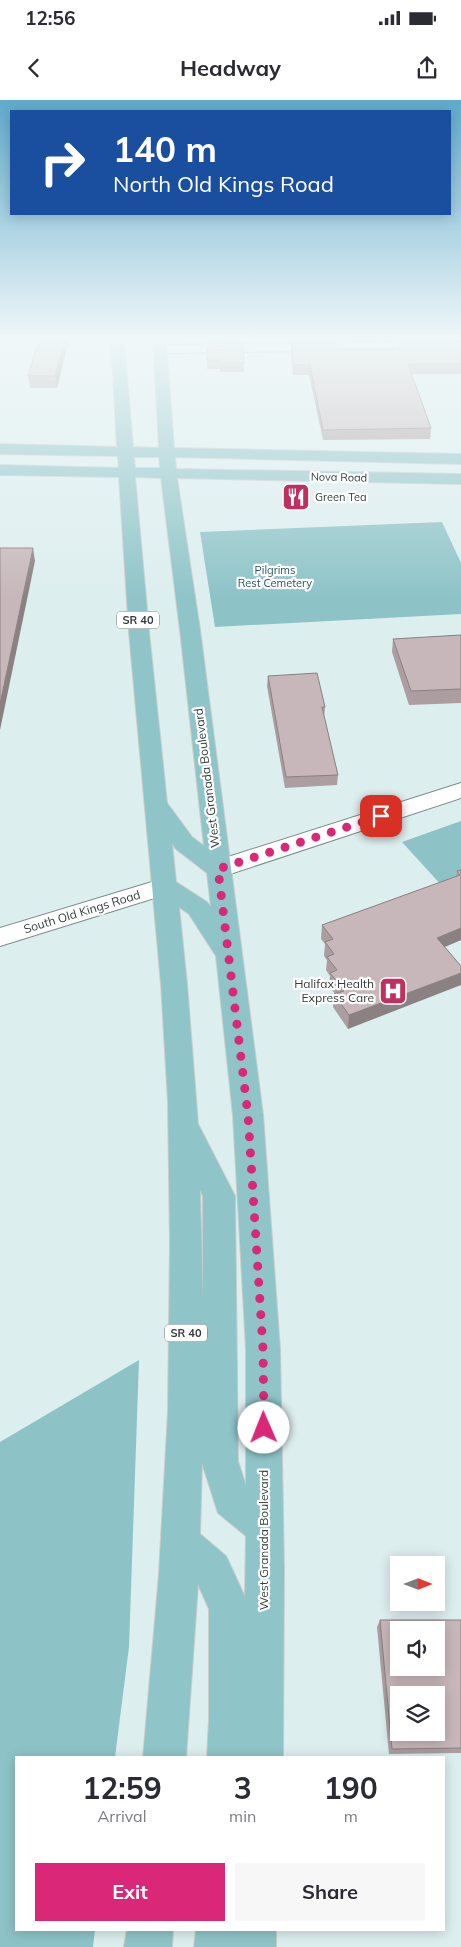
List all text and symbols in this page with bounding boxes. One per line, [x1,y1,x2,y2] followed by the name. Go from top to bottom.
[25,6,75,30] text: 12:56
[20,54,48,82] icon: back
[180,54,281,82] text: Headway
[413,54,441,82] icon: share
[113,127,217,171] text: 140 m
[30,130,95,195] icon: right
[113,170,334,198] text: North Old Kings Road
[311,470,367,484] street label: Nova Road
[281,482,311,512] restaurant icon: Green Tea
[315,490,367,504] place label: Green Tea
[238,563,312,590] park label: Pilgrims Rest Cemetery
[117,612,159,628] road number: SR 40
[190,707,223,849] street label: West Granada Boulevard
[360,795,402,837] pin
[367,802,395,830] icon: arrive
[22,887,142,936] street label: South Old Kings Road
[294,976,374,1005] place label: Halifax Health Express Care
[378,976,408,1006] hospital icon: Halifax Health Express Care
[165,1324,207,1342] road number: SR 40
[237,1401,289,1453] position arrow
[256,1470,271,1610] street label: West Granada Boulevard
[390,1556,445,1611] north arrow
[390,1556,445,1741] map controls
[390,1621,445,1676] button: sound
[390,1686,445,1741] button: layers
[82,1769,162,1807] text: 12:59
[234,1769,252,1807] text: 3
[324,1769,378,1807] text: 190
[98,1806,147,1826] text: Arrival
[229,1806,256,1826] text: min
[344,1806,358,1826] text: m
[35,1863,225,1921] button: Exit
[235,1863,425,1921] button: Share

